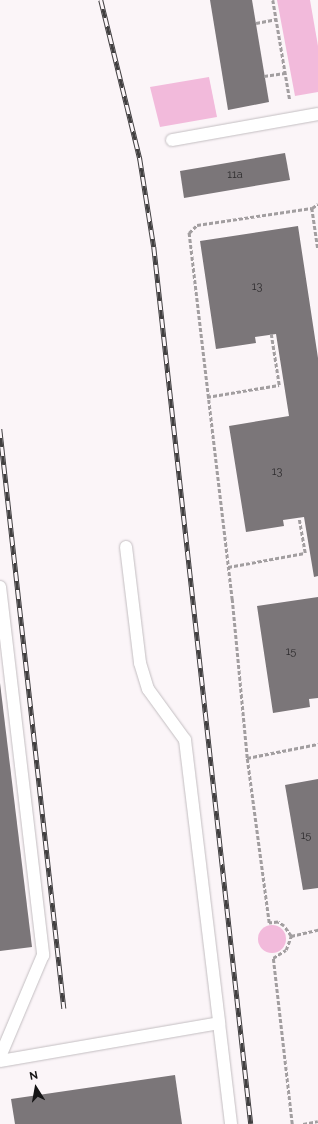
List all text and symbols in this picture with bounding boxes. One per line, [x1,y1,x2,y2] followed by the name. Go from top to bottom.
[227,168,243,182] house number: 11a
[252,280,262,294] house number: 13
[272,465,282,479] house number: 13
[286,645,296,659] house number: 15
[301,829,311,843] house number: 15
[16,1068,56,1108] north arrow
[28,1069,39,1083] text: N

